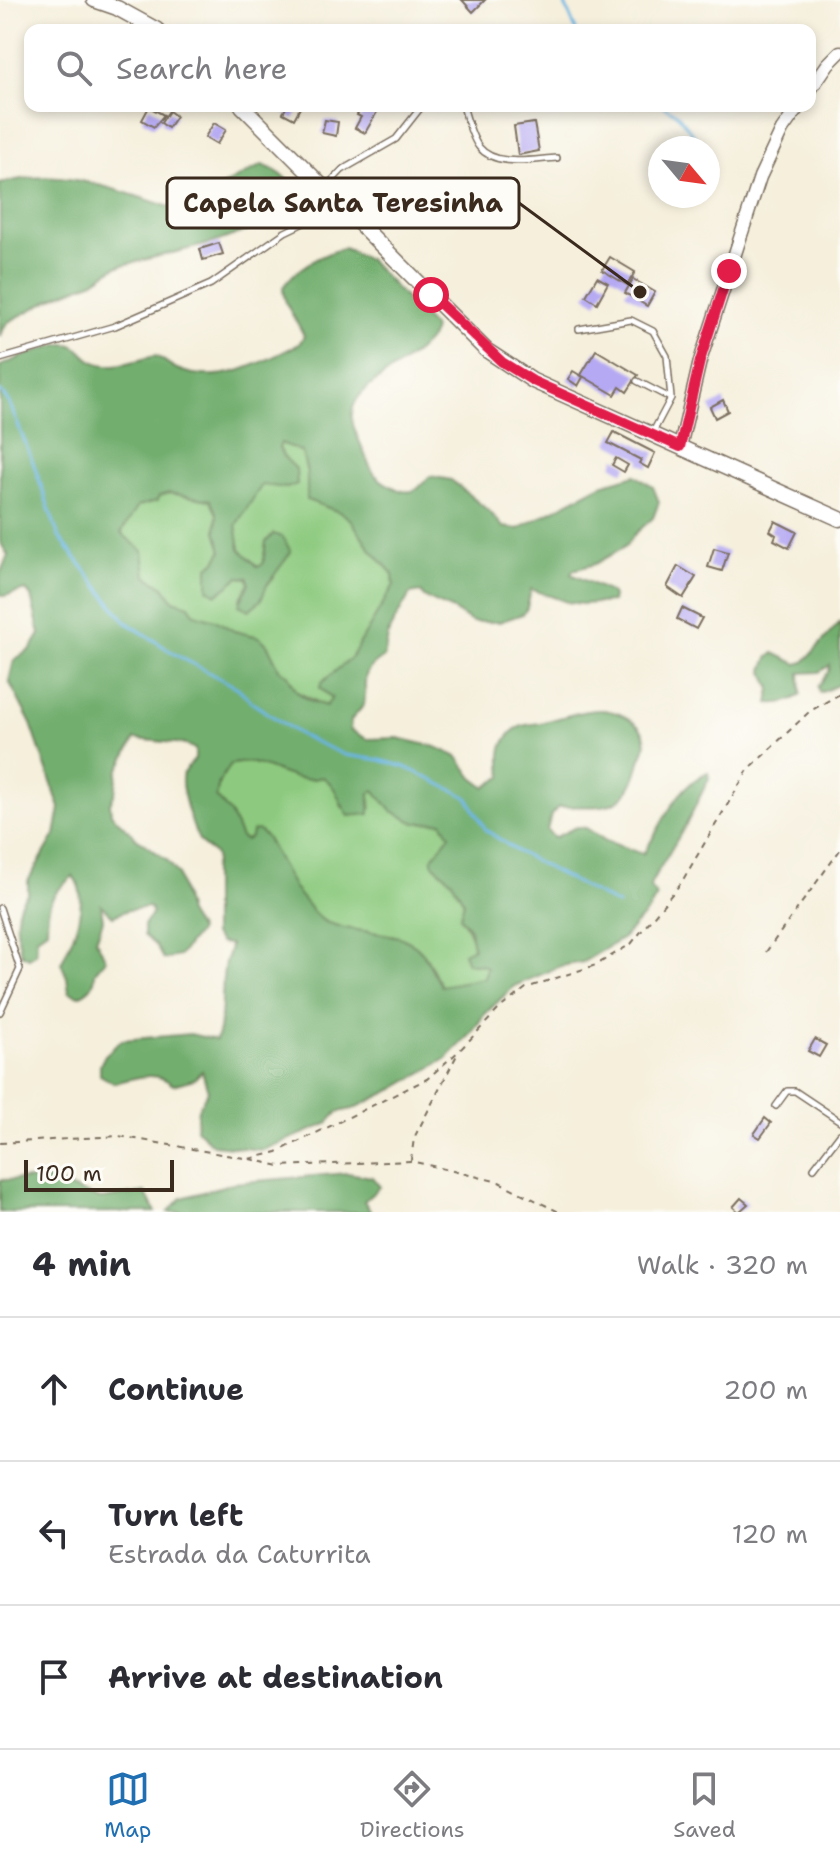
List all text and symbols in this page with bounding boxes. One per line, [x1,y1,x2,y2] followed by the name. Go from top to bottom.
[24,24,816,112] search box
[52,46,96,90] icon: search
[116,48,287,89] text: Search here
[648,136,720,208] north arrow
[167,178,519,228] callout: Capela Santa Teresinha
[183,185,503,220] text: Capela Santa Teresinha
[711,253,747,289] route end
[413,277,449,313] route start
[24,1156,174,1192] scale bar
[36,1159,102,1188] text: 100 m
[32,1241,131,1287] text: 4 min
[637,1247,808,1282] text: Walk · 320 m
[32,1367,76,1411] icon: ahead
[108,1369,244,1410] text: Continue
[723,1372,808,1407] text: 200 m
[108,1495,243,1536] text: Turn left
[32,1511,76,1555] icon: left
[732,1516,808,1551] text: 120 m
[108,1536,371,1571] text: Estrada da Caturrita
[32,1655,76,1699] icon: arrive
[108,1657,443,1698] text: Arrive at destination
[104,1767,151,1844] tab: Map
[360,1767,465,1844] tab: Directions
[673,1767,736,1844] tab: Saved

